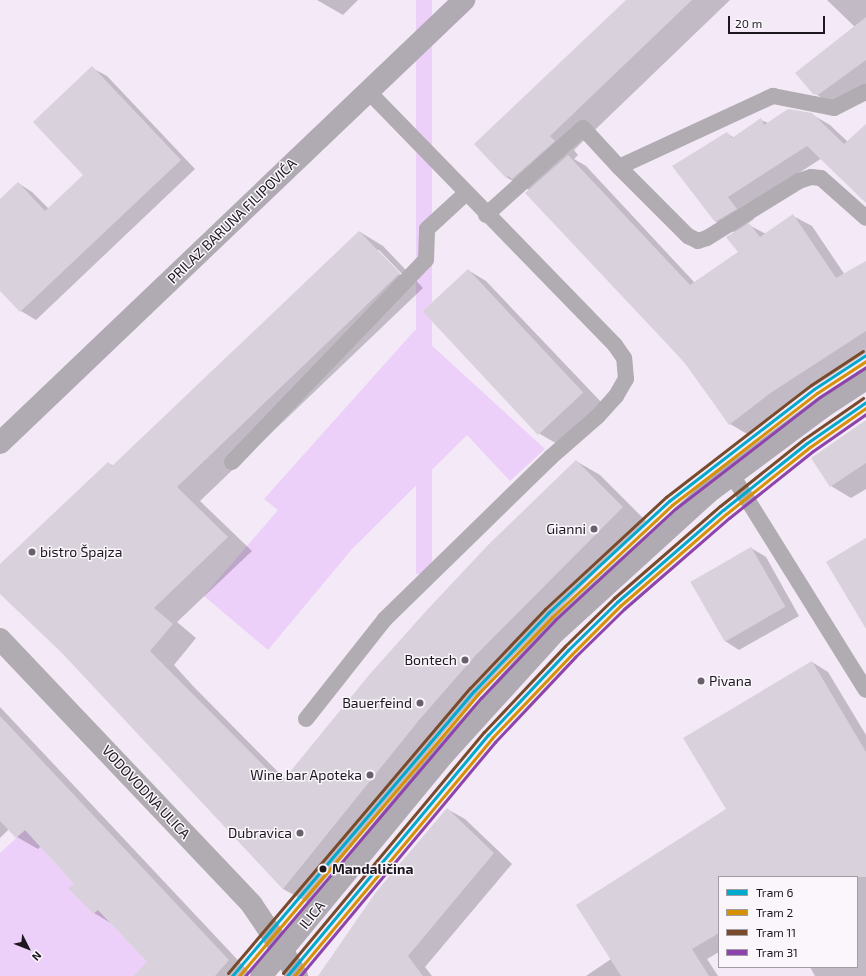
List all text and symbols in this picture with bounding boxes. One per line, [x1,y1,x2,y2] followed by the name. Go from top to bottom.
[730,8,827,34] scale bar
[735,16,762,30] text: 20 m
[164,155,300,287] street label: PRILAZ BARUNA FILIPOVIĆA
[546,521,586,537] place label: Gianni
[589,524,599,534] marker: Gianni
[40,544,122,560] place label: bistro Špajza
[27,547,37,557] marker: bistro Špajza
[404,652,457,668] place label: Bontech
[460,655,470,665] marker: Bontech
[709,673,752,689] place label: Pivana
[696,676,706,686] marker: Pivana
[342,695,412,711] place label: Bauerfeind
[415,698,425,708] marker: Bauerfeind
[98,742,194,842] street label: VODOVODNA ULICA
[250,767,362,783] place label: Wine bar Apoteka
[365,770,375,780] marker: Wine bar Apoteka
[228,825,292,841] place label: Dubravica
[295,828,305,838] marker: Dubravica
[332,861,413,877] place label: Mandaličina
[317,863,329,875] marker: Mandaličina
[718,876,858,968] legend
[756,885,793,899] text: Tram 6
[296,898,328,932] street label: ILICA
[756,905,793,919] text: Tram 2
[756,925,796,939] text: Tram 11
[8,928,48,968] north arrow
[756,945,798,959] text: Tram 31
[30,949,45,964] text: N

